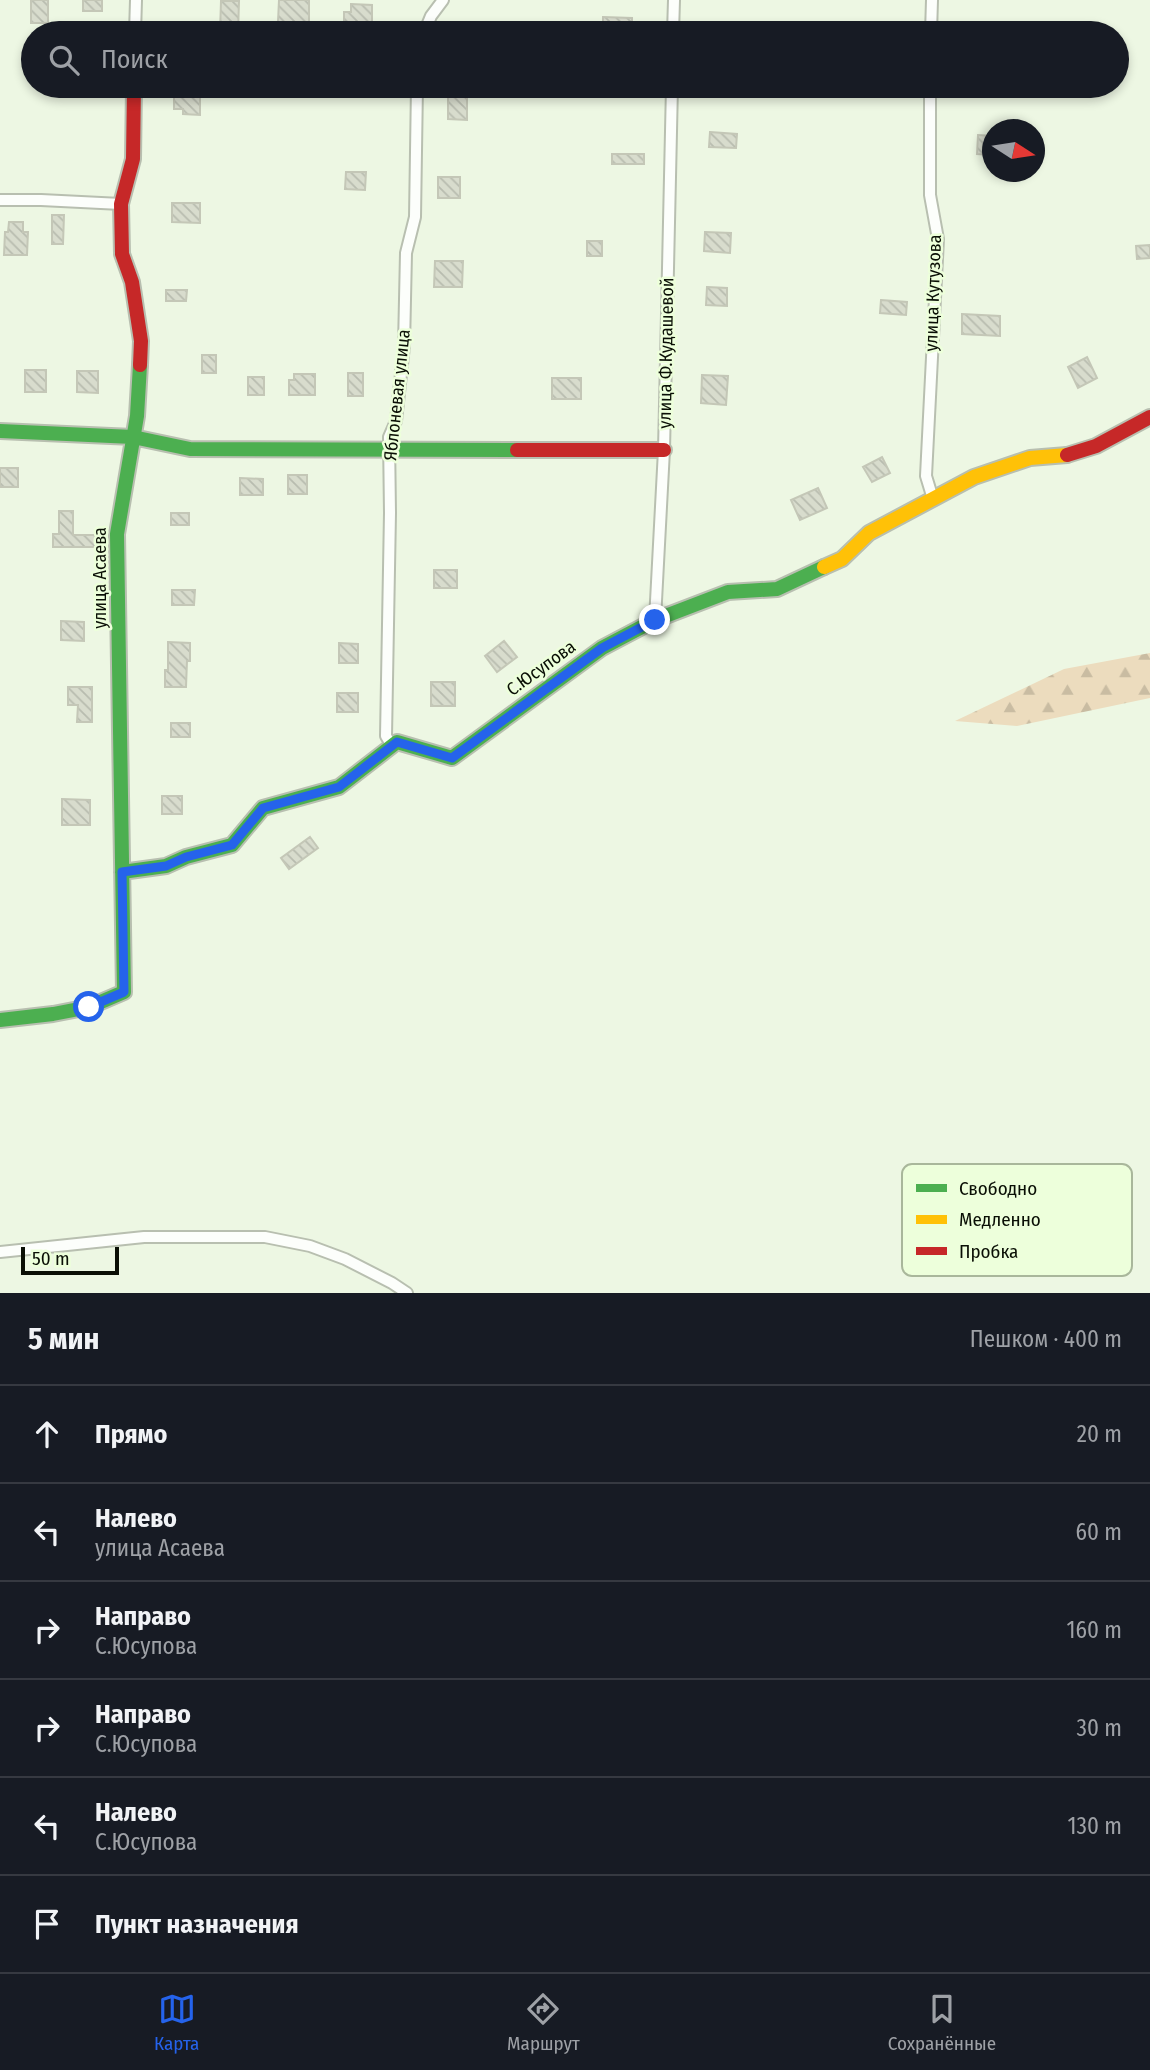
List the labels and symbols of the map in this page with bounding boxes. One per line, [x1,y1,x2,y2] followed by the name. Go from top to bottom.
[982,119,1045,182] north arrow
[920,234,946,352] street label: улица Кутузова
[654,277,678,429] street label: улица Ф.Кудашевой
[379,328,415,462] street label: Яблоневая улица
[89,527,111,629] street label: улица Асаева
[639,604,670,635] route end
[502,635,580,700] street label: С.Юсупова
[73,991,104,1022] route start
[902,1164,1132,1276] legend
[959,1177,1037,1200] text: Свободно
[959,1208,1041,1231] text: Медленно
[959,1240,1018,1263] text: Пробка
[21,1244,119,1276] scale bar

